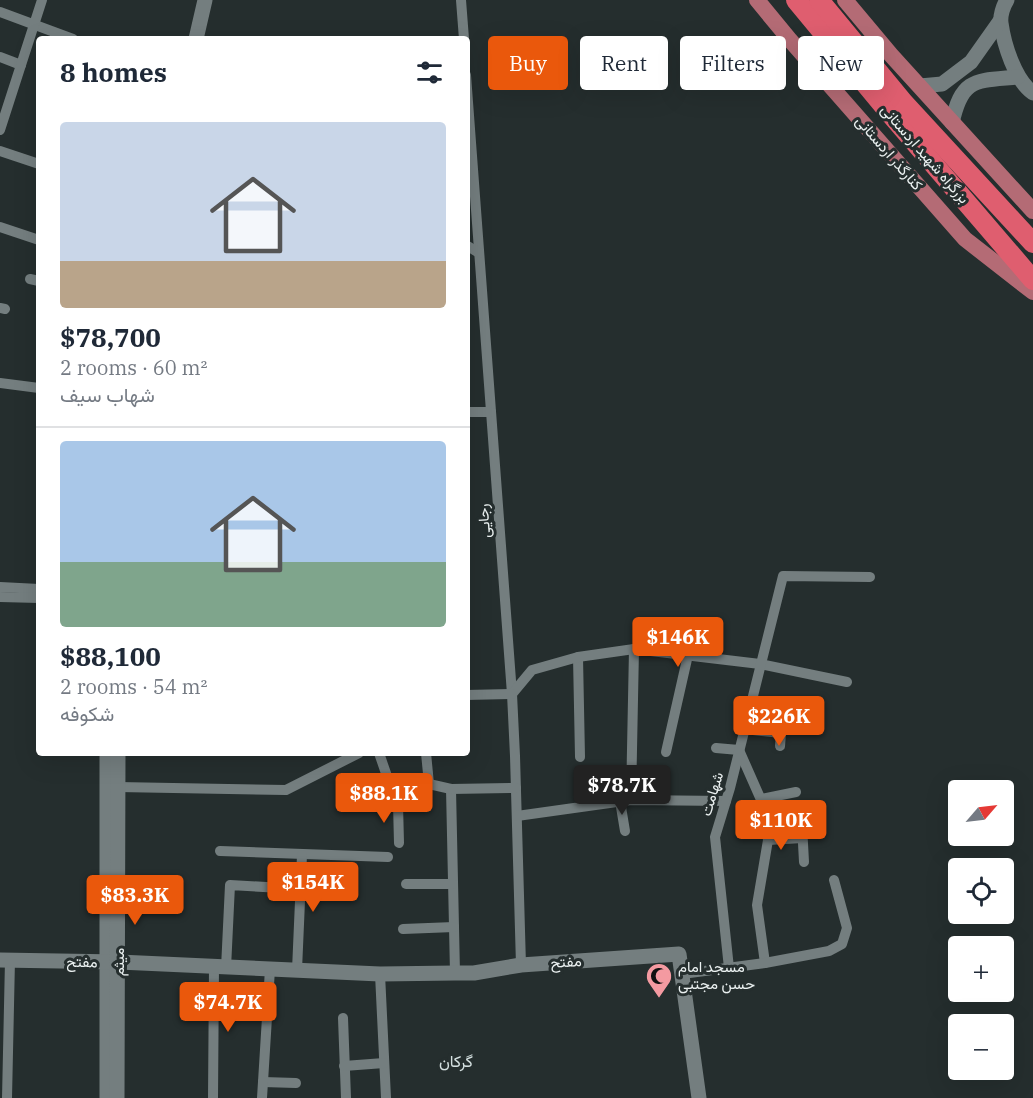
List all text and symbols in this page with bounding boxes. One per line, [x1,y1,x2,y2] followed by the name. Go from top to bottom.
[488,36,568,90] chip: Buy
[580,36,668,90] chip: Rent
[680,36,786,90] chip: Filters
[798,36,884,90] chip: New
[60,55,167,89] text: 8 homes
[413,56,446,89] icon: filters
[876,100,974,208] street label: بزرگراه شهید اردستانی
[851,111,927,195] street label: کنارگذر اردستانی
[199,161,307,269] icon: home
[60,320,161,354] text: $78,700
[60,354,207,381] text: 2 rooms · 60 m²
[60,381,155,408] text: شهاب سیف
[199,480,307,588] icon: home
[473,503,495,539] street label: رجایی
[636,617,720,668] pin: $146K
[646,623,710,650] text: $146K
[60,639,161,673] text: $88,100
[60,673,207,700] text: 2 rooms · 54 m²
[737,696,821,747] pin: $226K
[60,700,114,727] text: شکوفه
[747,702,811,729] text: $226K
[573,765,671,816] pin: $78.7K
[696,769,727,818] street label: شهامت
[588,771,656,798] text: $78.7K
[335,773,433,824] pin: $88.1K
[350,779,418,806] text: $88.1K
[948,780,1014,846] north arrow
[948,780,1014,1080] map controls
[739,800,823,851] pin: $110K
[749,806,813,833] text: $110K
[948,858,1014,924] button: locate
[271,862,355,913] pin: $154K
[281,868,345,895] text: $154K
[86,875,184,926] pin: $83.3K
[101,881,169,908] text: $83.3K
[948,936,1014,1002] button: +
[109,948,129,976] street label: میثم
[550,951,582,974] street label: مفتح
[66,952,98,973] street label: مفتح
[678,957,755,994] place label: مسجد امام حسن مجتبی
[644,961,674,999] mosque icon: مسجد امام حسن مجتبی
[179,982,277,1033] pin: $74.7K
[194,988,262,1015] text: $74.7K
[948,1014,1014,1080] button: −
[439,1051,473,1072] district label: گرکان

